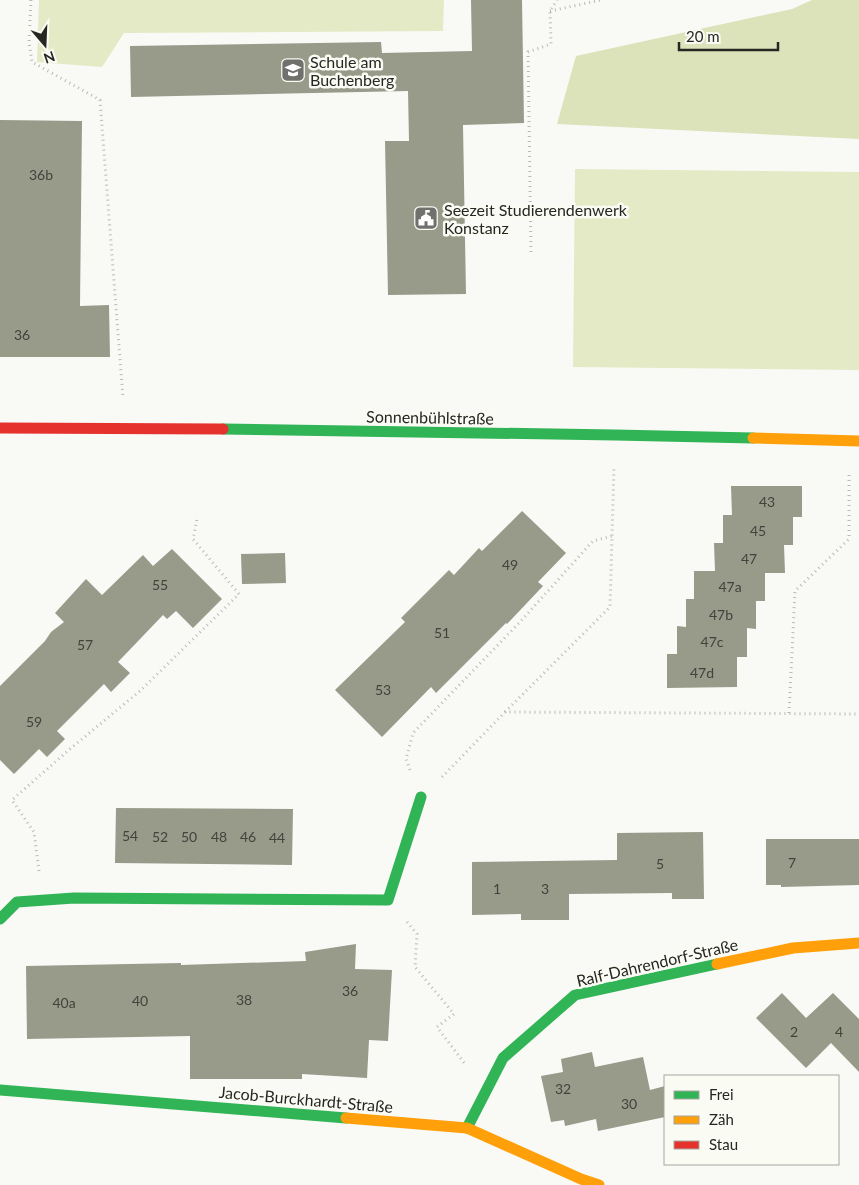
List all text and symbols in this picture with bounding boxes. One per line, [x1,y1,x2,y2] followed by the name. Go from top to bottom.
[20,20,70,70] north arrow
[679,20,778,52] scale bar
[686,27,720,45] text: 20 m
[42,48,57,68] text: N
[310,52,394,89] place label: Schule am Buchenberg
[280,57,306,83] school or university icon: Schule am Buchenberg
[29,166,53,183] house number: 36b
[444,200,628,237] place label: Seezeit Studierendenwerk Konstanz
[413,205,439,231] public building icon: Seezeit Studierendenwerk Konstanz
[14,326,30,343] house number: 36
[366,406,494,428] street label: Sonnenbühlstraße
[759,493,775,510] house number: 43
[750,522,766,539] house number: 45
[741,550,757,567] house number: 47
[502,556,518,573] house number: 49
[152,576,168,593] house number: 55
[718,578,742,595] house number: 47a
[709,606,733,623] house number: 47b
[434,624,450,641] house number: 51
[701,633,724,650] house number: 47c
[77,636,93,653] house number: 57
[690,664,714,681] house number: 47d
[375,681,391,698] house number: 53
[26,713,42,730] house number: 59
[122,827,138,844] house number: 54
[152,828,168,845] house number: 52
[181,828,197,845] house number: 50
[211,828,227,845] house number: 48
[240,828,256,845] house number: 46
[269,829,285,846] house number: 44
[788,854,796,871] house number: 7
[656,855,664,872] house number: 5
[493,880,501,897] house number: 1
[541,880,549,897] house number: 3
[574,934,740,990] street label: Ralf-Dahrendorf-Straße
[342,982,358,999] house number: 36
[236,991,252,1008] house number: 38
[132,992,148,1009] house number: 40
[52,994,76,1011] house number: 40a
[790,1023,798,1040] house number: 2
[835,1023,843,1040] house number: 4
[664,1075,839,1165] legend
[555,1080,571,1097] house number: 32
[218,1082,394,1116] street label: Jacob-Burckhardt-Straße
[709,1085,734,1103] text: Frei
[621,1095,637,1112] house number: 30
[709,1110,734,1128] text: Zäh
[709,1135,738,1153] text: Stau

